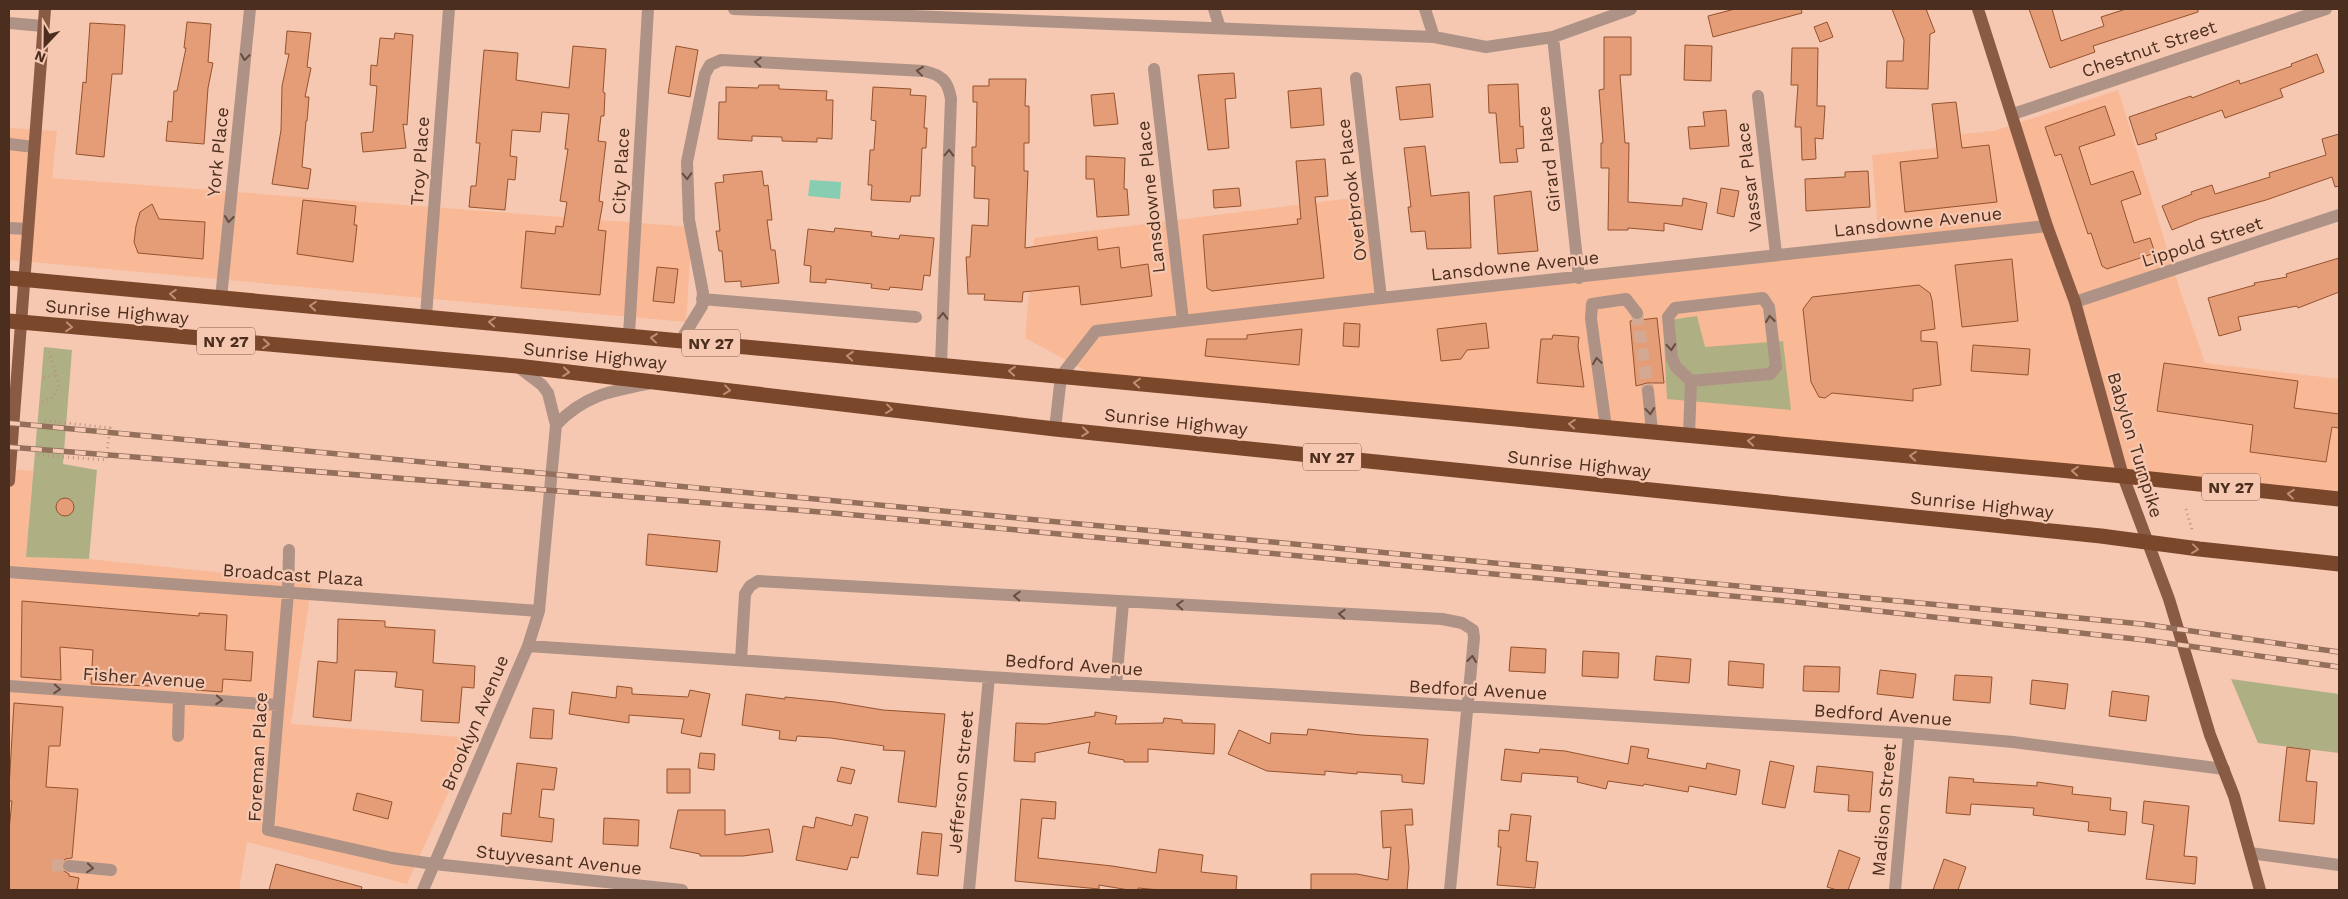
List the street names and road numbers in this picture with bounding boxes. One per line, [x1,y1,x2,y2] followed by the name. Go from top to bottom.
[2079,15,2219,81] street label: Chestnut Street
[1532,105,1565,213] street label: Girard Place
[202,106,233,198] street label: York Place
[406,116,433,206] street label: Troy Place
[1332,118,1371,263] street label: Overbrook Place
[1132,120,1169,274] street label: Lansdowne Place
[1731,121,1766,233] street label: Vassar Place
[608,127,633,215] street label: City Place
[1833,202,2003,241] street label: Lansdowne Avenue
[2139,212,2265,271] street label: Lippold Street
[1430,246,1600,285] street label: Lansdowne Avenue
[44,295,190,328] street label: Sunrise Highway
[197,328,255,354] road number: NY 27
[682,329,740,356] road number: NY 27
[522,338,669,374] street label: Sunrise Highway
[2103,370,2168,520] street label: Babylon Turnpike
[1103,404,1250,440] street label: Sunrise Highway
[1303,444,1361,471] road number: NY 27
[1506,446,1653,482] street label: Sunrise Highway
[2202,474,2260,501] road number: NY 27
[1909,487,2056,523] street label: Sunrise Highway
[222,559,364,590] street label: Broadcast Plaza
[1004,649,1144,680] street label: Bedford Avenue
[437,652,513,794] street label: Brooklyn Avenue
[82,663,206,692] street label: Fisher Avenue
[1408,675,1548,704] street label: Bedford Avenue
[244,692,271,822] street label: Foreman Place
[1813,699,1953,730] street label: Bedford Avenue
[944,709,977,854] street label: Jefferson Street
[1867,742,1900,877] street label: Madison Street
[475,840,643,879] street label: Stuyvesant Avenue

